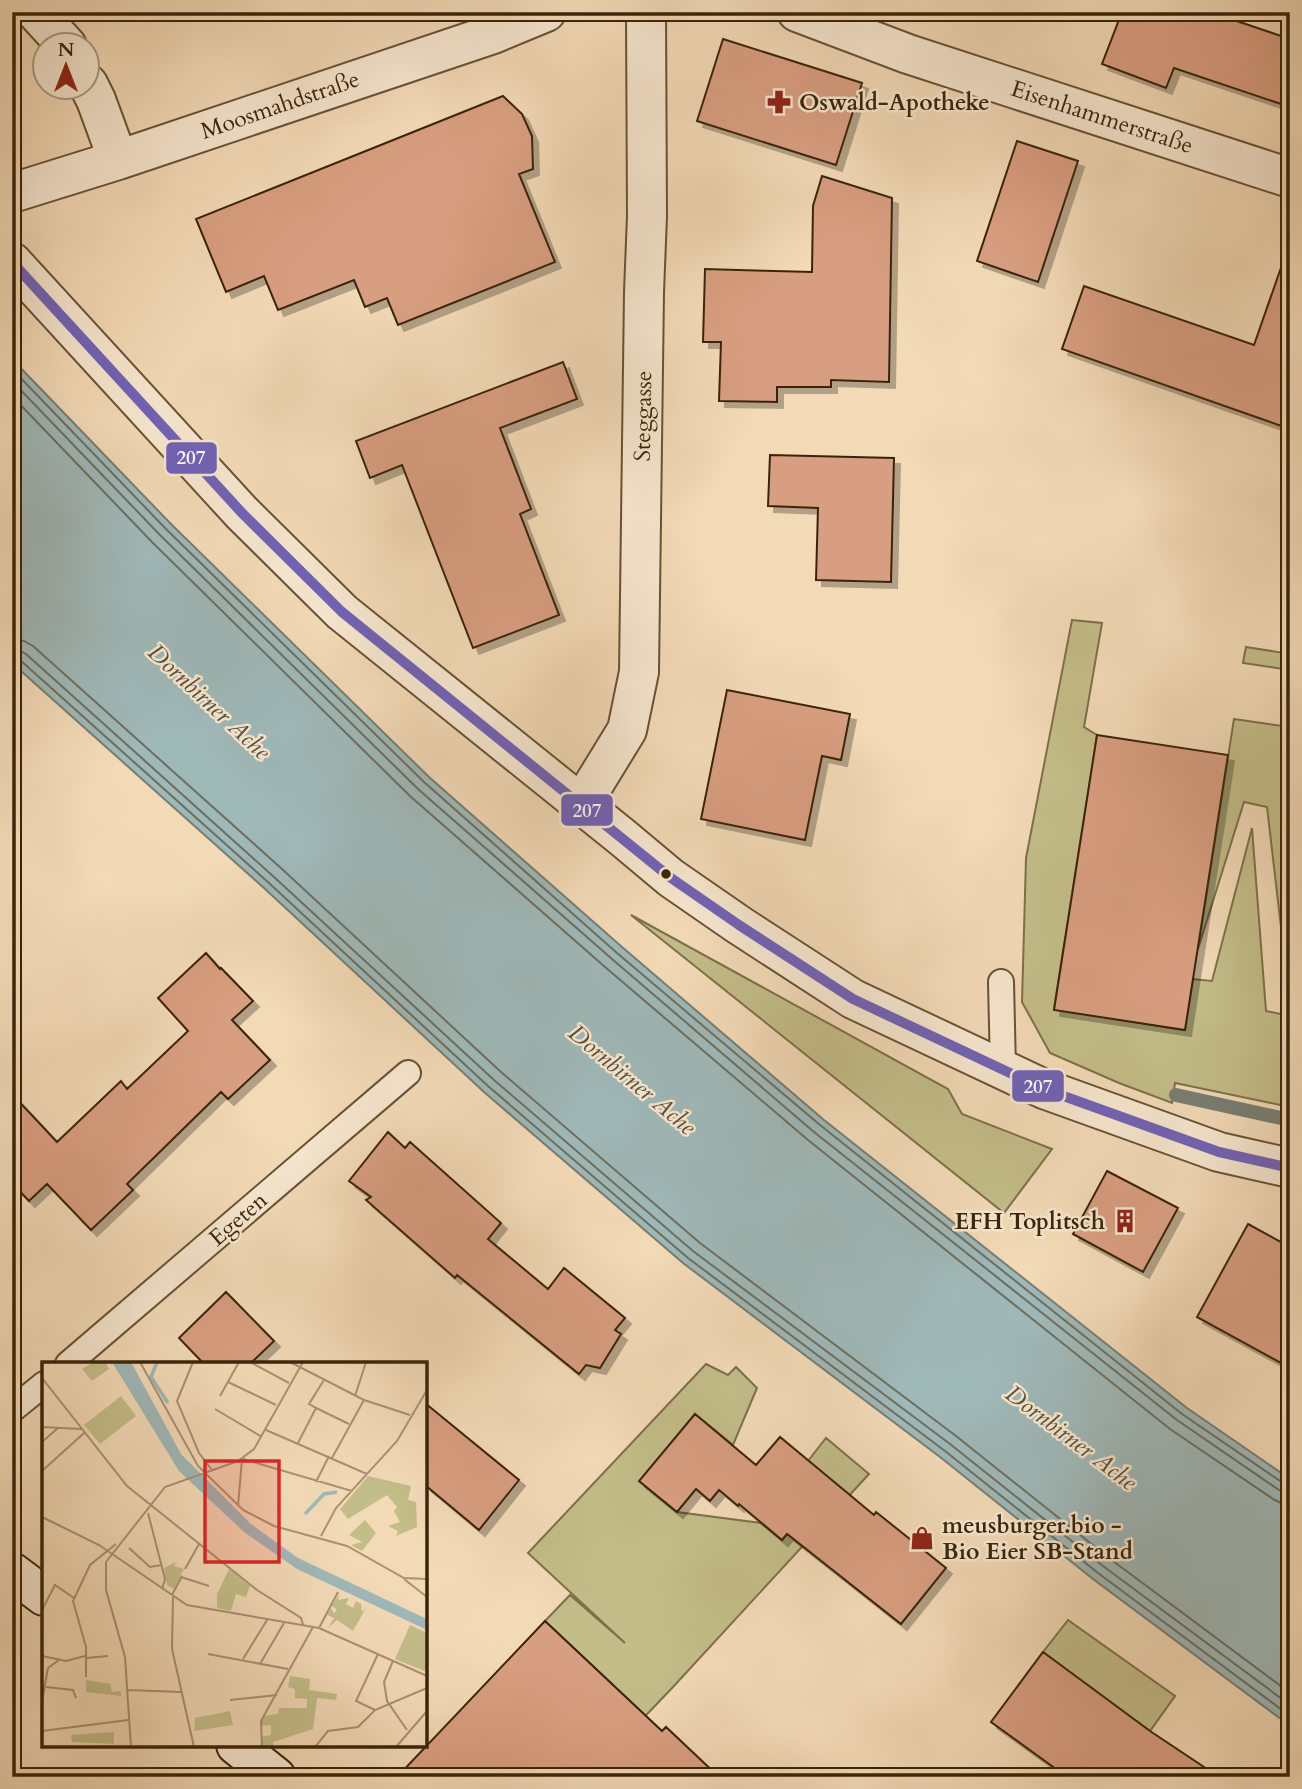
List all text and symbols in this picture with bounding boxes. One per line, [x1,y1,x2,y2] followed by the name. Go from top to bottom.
[32,32,102,102] north arrow
[58,37,75,63] text: N
[197,63,363,147] street label: Moosmahdstraße
[1007,73,1197,161] street label: Eisenhammerstraße
[799,87,990,118] place label: Oswald-Apotheke
[765,88,793,116] pharmacy icon: Oswald-Apotheke
[627,370,659,462] street label: Steggasse
[165,441,218,475] line badge: 207
[176,445,206,471] text: 207
[140,636,278,768] water label: Dornbirner Ache
[560,793,614,827] line badge: 207
[572,798,602,824] text: 207
[659,867,673,881] unlabelled marker
[561,1017,703,1144] water label: Dornbirner Ache
[1011,1069,1065,1103] line badge: 207
[1023,1074,1053,1100] text: 207
[202,1185,274,1253] street label: Egeten
[954,1206,1105,1237] place label: EFH Toplitsch
[1111,1207,1139,1235] building icon: EFH Toplitsch
[42,1362,427,1747] inset map
[998,1378,1144,1499] water label: Dornbirner Ache
[942,1510,1133,1567] place label: meusburger.bio - Bio Eier SB-Stand
[908,1524,936,1552] shop icon: meusburger.bio - Bio Eier SB-Stand

